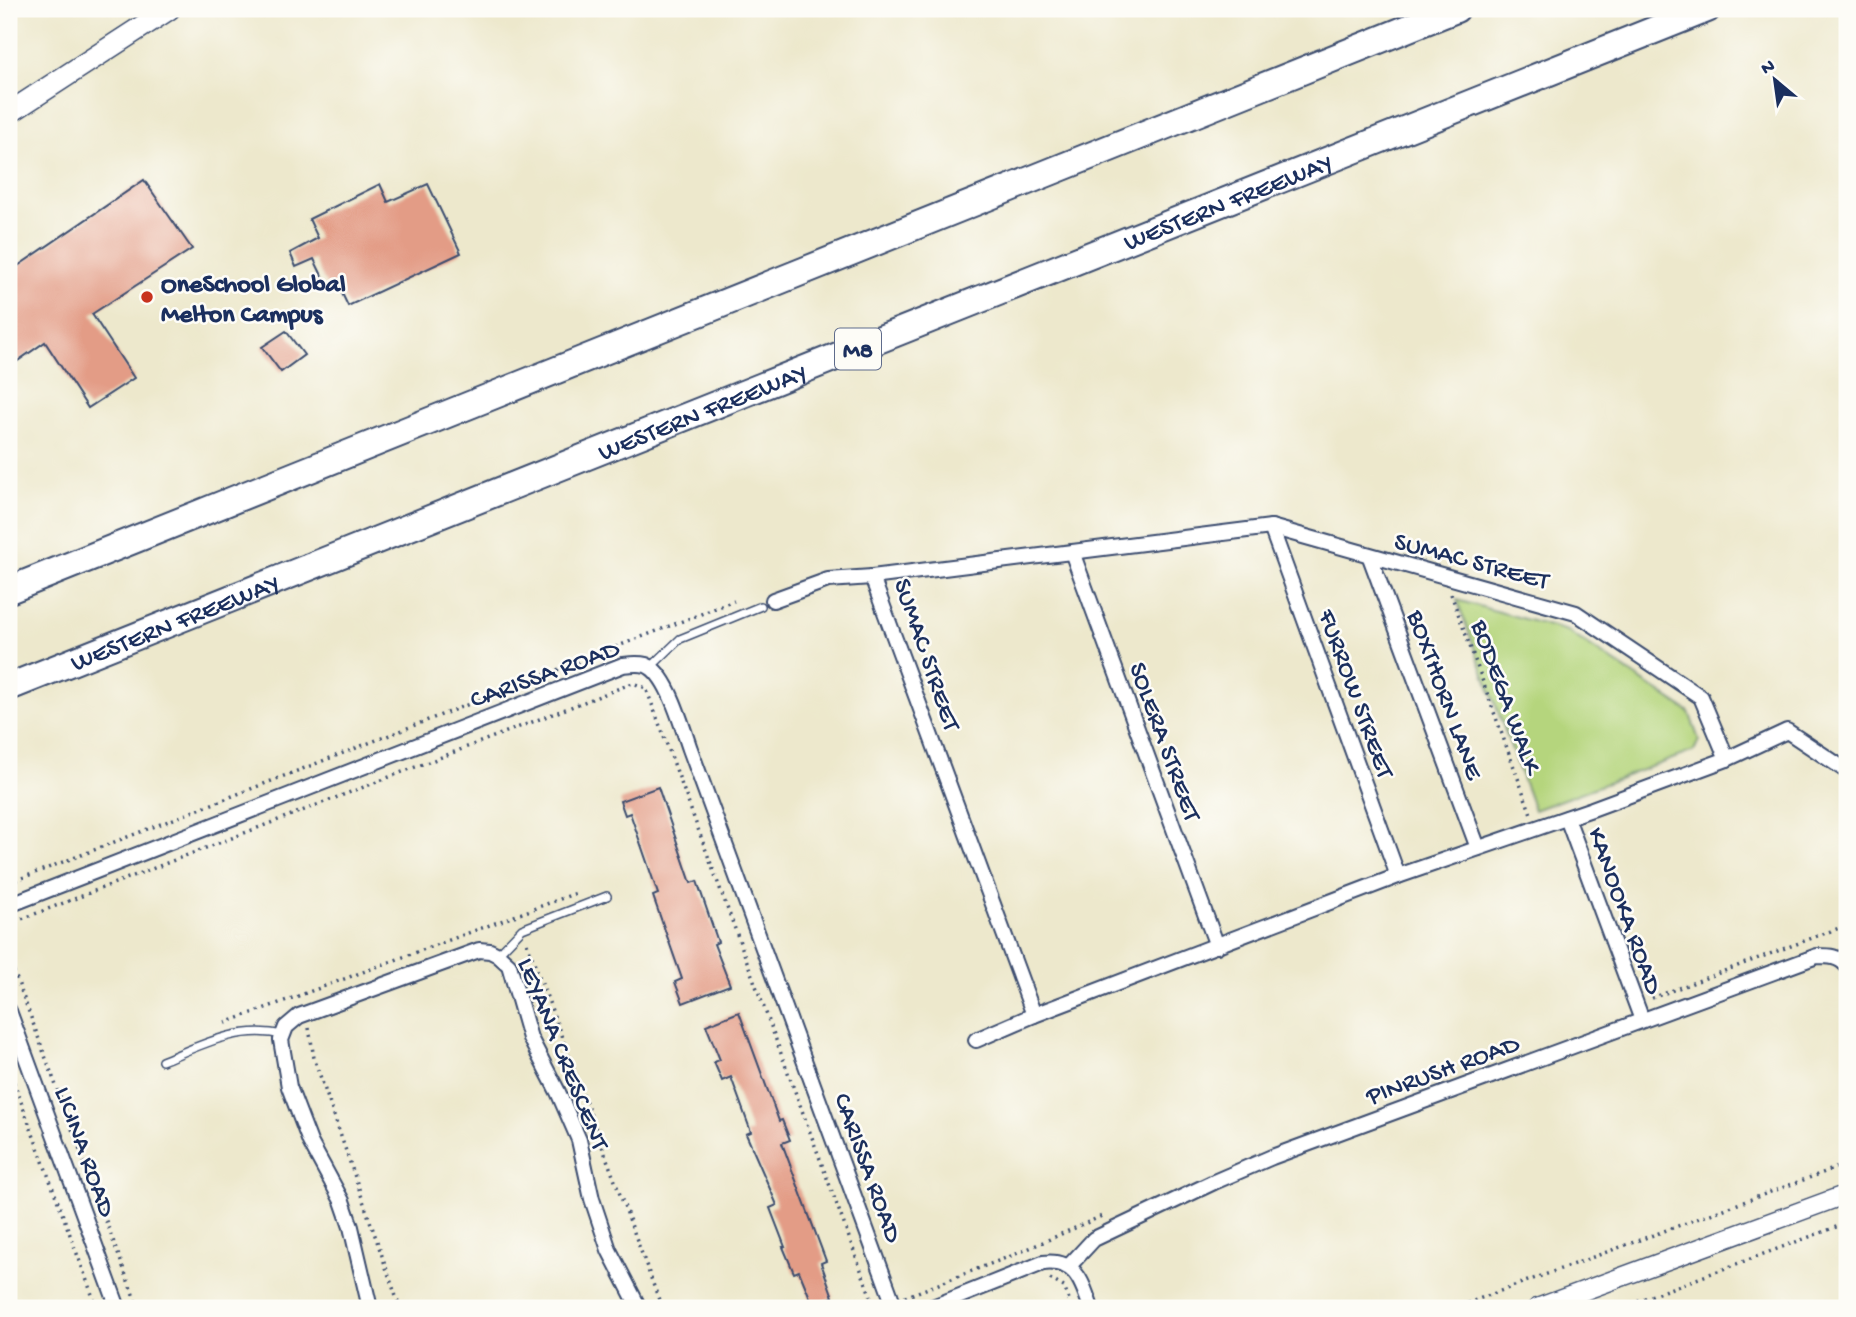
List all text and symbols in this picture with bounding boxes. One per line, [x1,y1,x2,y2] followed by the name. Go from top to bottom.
[1741,46,1811,116] north arrow
[1757,55,1779,81] text: N
[1120,149,1338,260] street label: WESTERN FREEWAY
[161,271,346,332] place label: OneSchool Global Melton Campus
[139,289,155,305] marker: OneSchool Global Melton Campus
[835,328,881,370] road number: M8
[595,359,812,470] street label: WESTERN FREEWAY
[1390,528,1552,599] street label: SUMAC STREET
[67,570,285,681] street label: WESTERN FREEWAY
[884,575,966,737] street label: SUMAC STREET
[1308,605,1399,784] street label: FURROW STREET
[1397,606,1488,785] street label: BOXTHORN LANE
[1461,616,1547,781] street label: BODEGA WALK
[467,635,624,718] street label: CARISSA ROAD
[1120,659,1206,827] street label: SOLERA STREET
[1578,824,1667,999] street label: KANOOKA ROAD
[508,954,614,1156] street label: LEYANA CRESCENT
[1362,1030,1524,1115] street label: PINRUSH ROAD
[45,1083,121,1222] street label: LICINA ROAD
[824,1090,907,1247] street label: CARISSA ROAD

